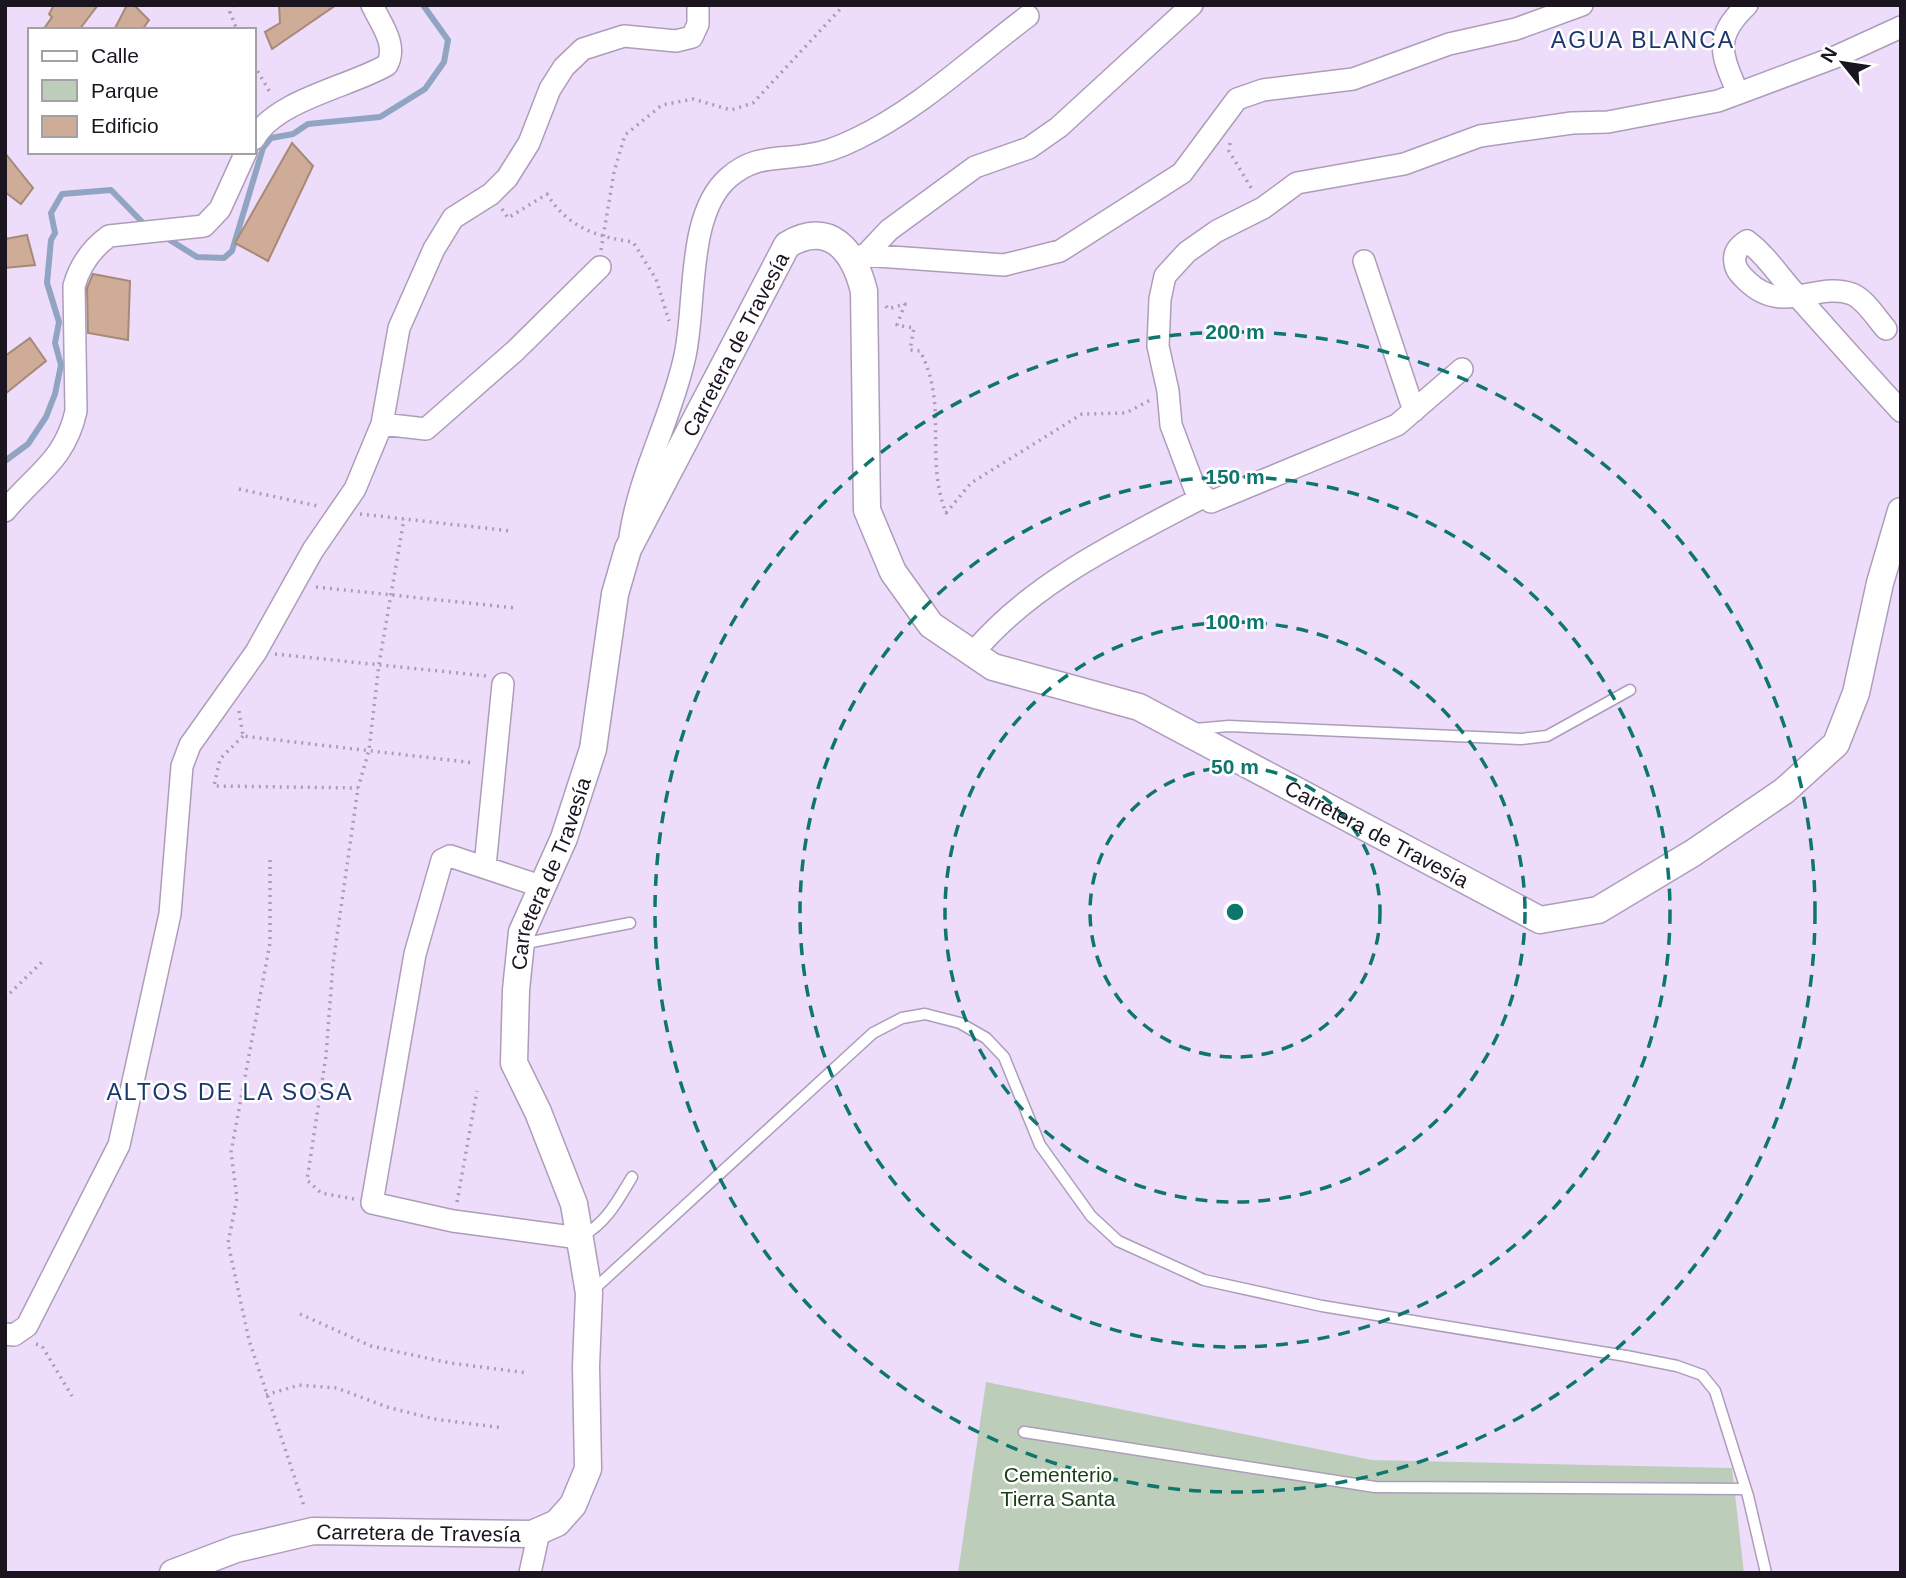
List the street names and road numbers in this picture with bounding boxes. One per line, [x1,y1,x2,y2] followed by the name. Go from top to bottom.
[678,248,793,440] street label: Carretera de Travesía
[507,774,595,971] street label: Carretera de Travesía
[1281,775,1473,892] street label: Carretera de Travesía
[316,1520,521,1545] street label: Carretera de Travesía

